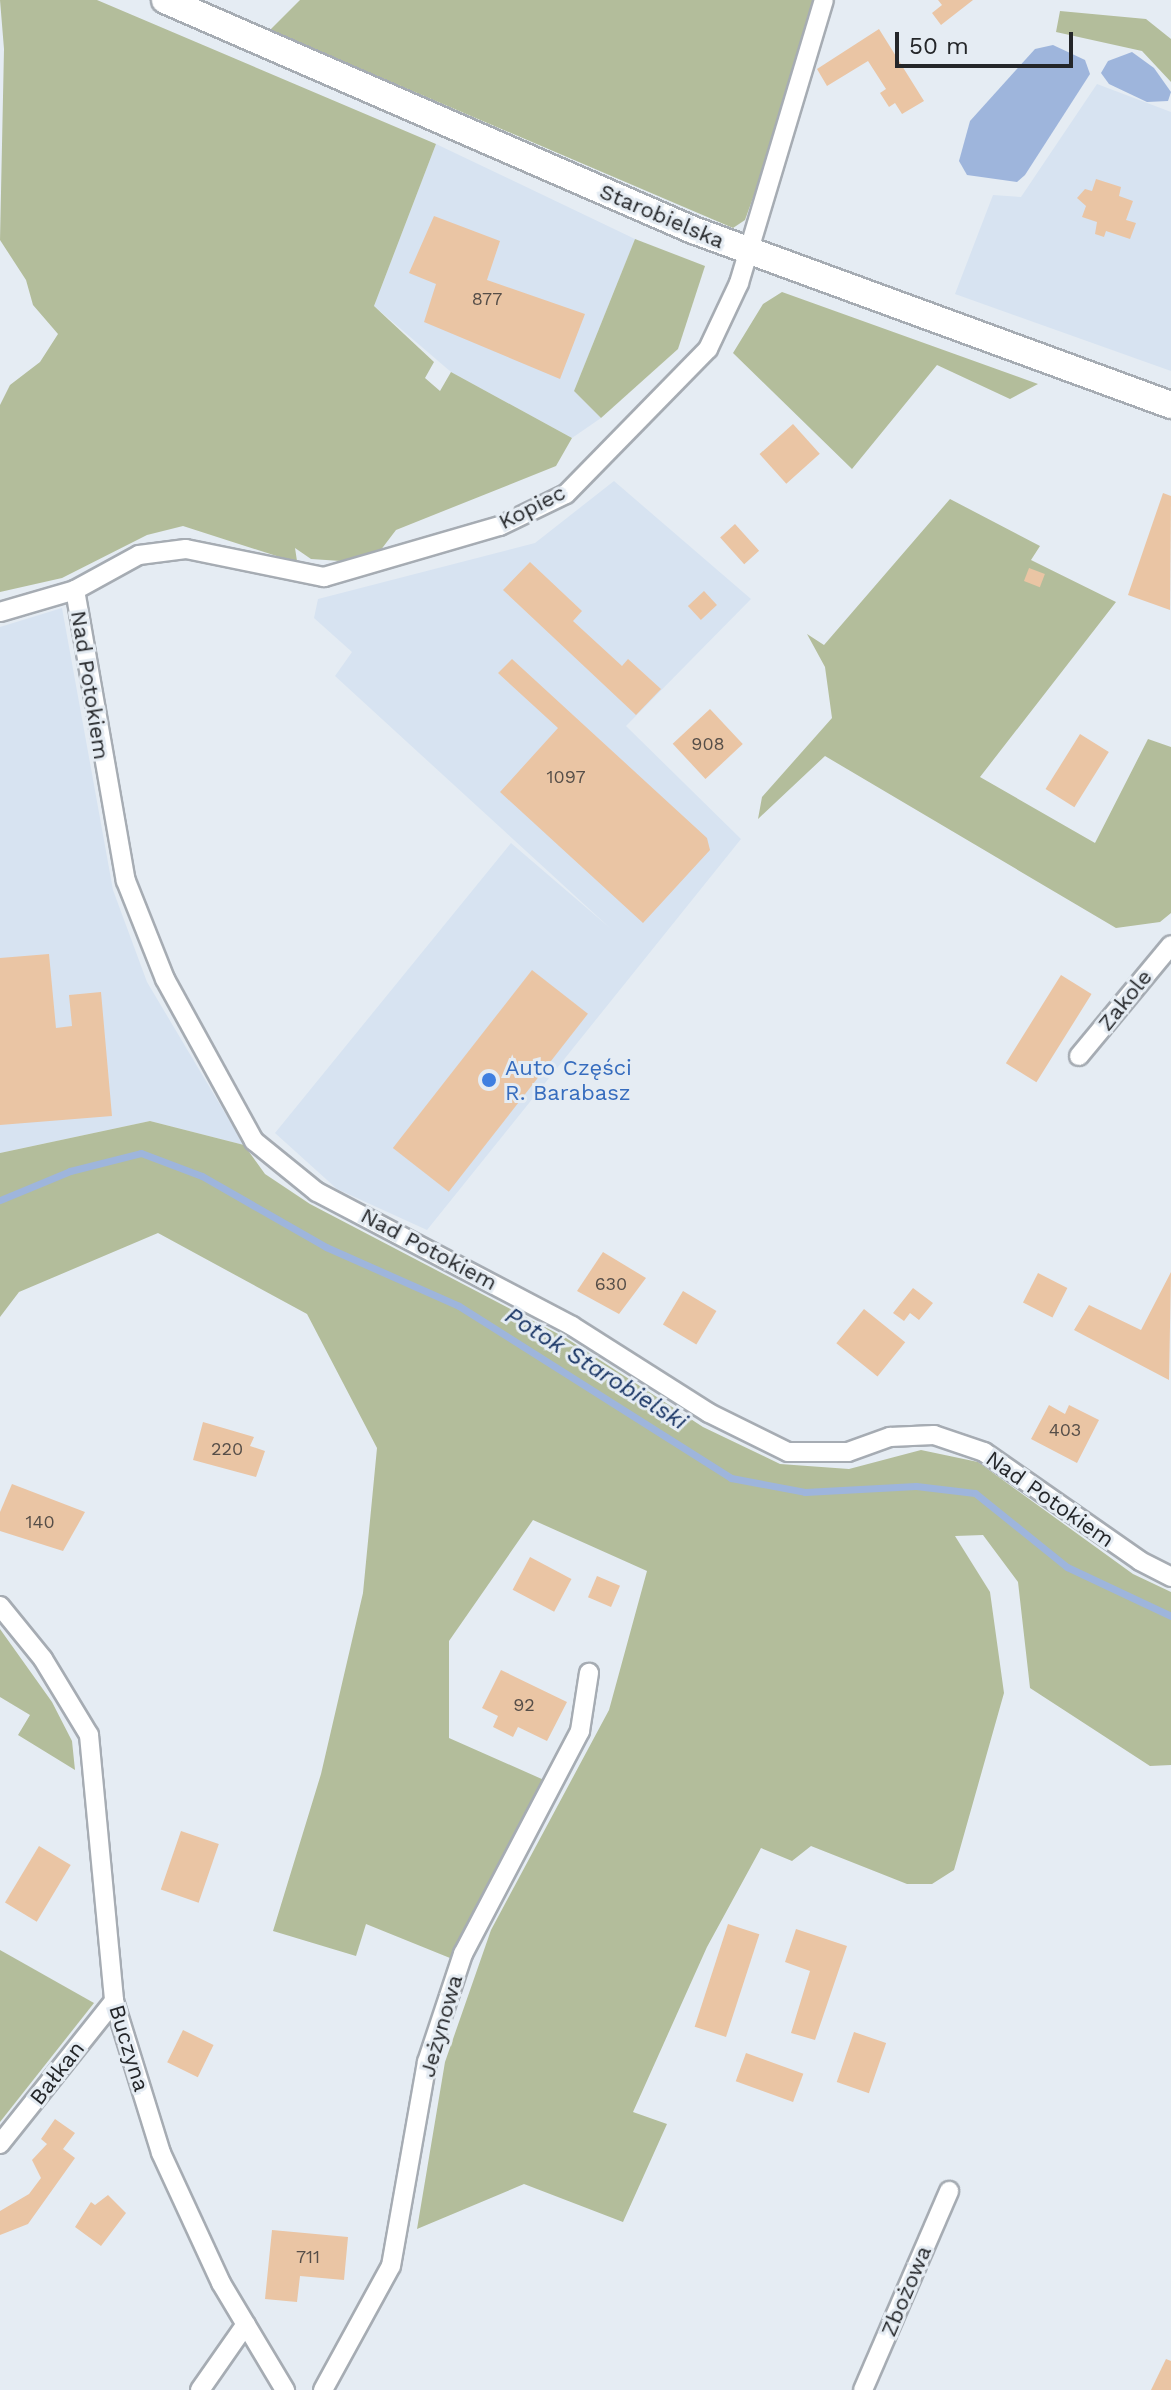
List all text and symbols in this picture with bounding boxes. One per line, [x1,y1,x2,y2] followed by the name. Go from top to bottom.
[899,16,1077,66] scale bar
[909,32,969,60] text: 50 m
[596,178,728,254] street label: Starobielska
[472,288,502,310] house number: 877
[494,479,570,535] street label: Kopiec
[65,609,115,761] street label: Nad Potokiem
[691,733,725,755] house number: 908
[546,766,586,788] house number: 1097
[1092,964,1158,1036] street label: Zakole
[505,1054,632,1106] place label: Auto Części R. Barabasz
[480,1071,498,1089] marker: Auto Części R. Barabasz
[356,1202,502,1296] street label: Nad Potokiem
[595,1273,627,1295] house number: 630
[499,1301,693,1437] water label: Potok Starobielski
[1049,1419,1081,1441] house number: 403
[211,1438,243,1460] house number: 220
[981,1445,1119,1553] street label: Nad Potokiem
[25,1511,55,1533] house number: 140
[513,1694,535,1716] house number: 92
[414,1972,468,2080] street label: Jeżynowa
[103,2001,155,2095] street label: Buczyna
[24,2036,90,2110] street label: Bałkan
[875,2242,937,2340] street label: Zbożowa
[296,2246,320,2268] house number: 711

